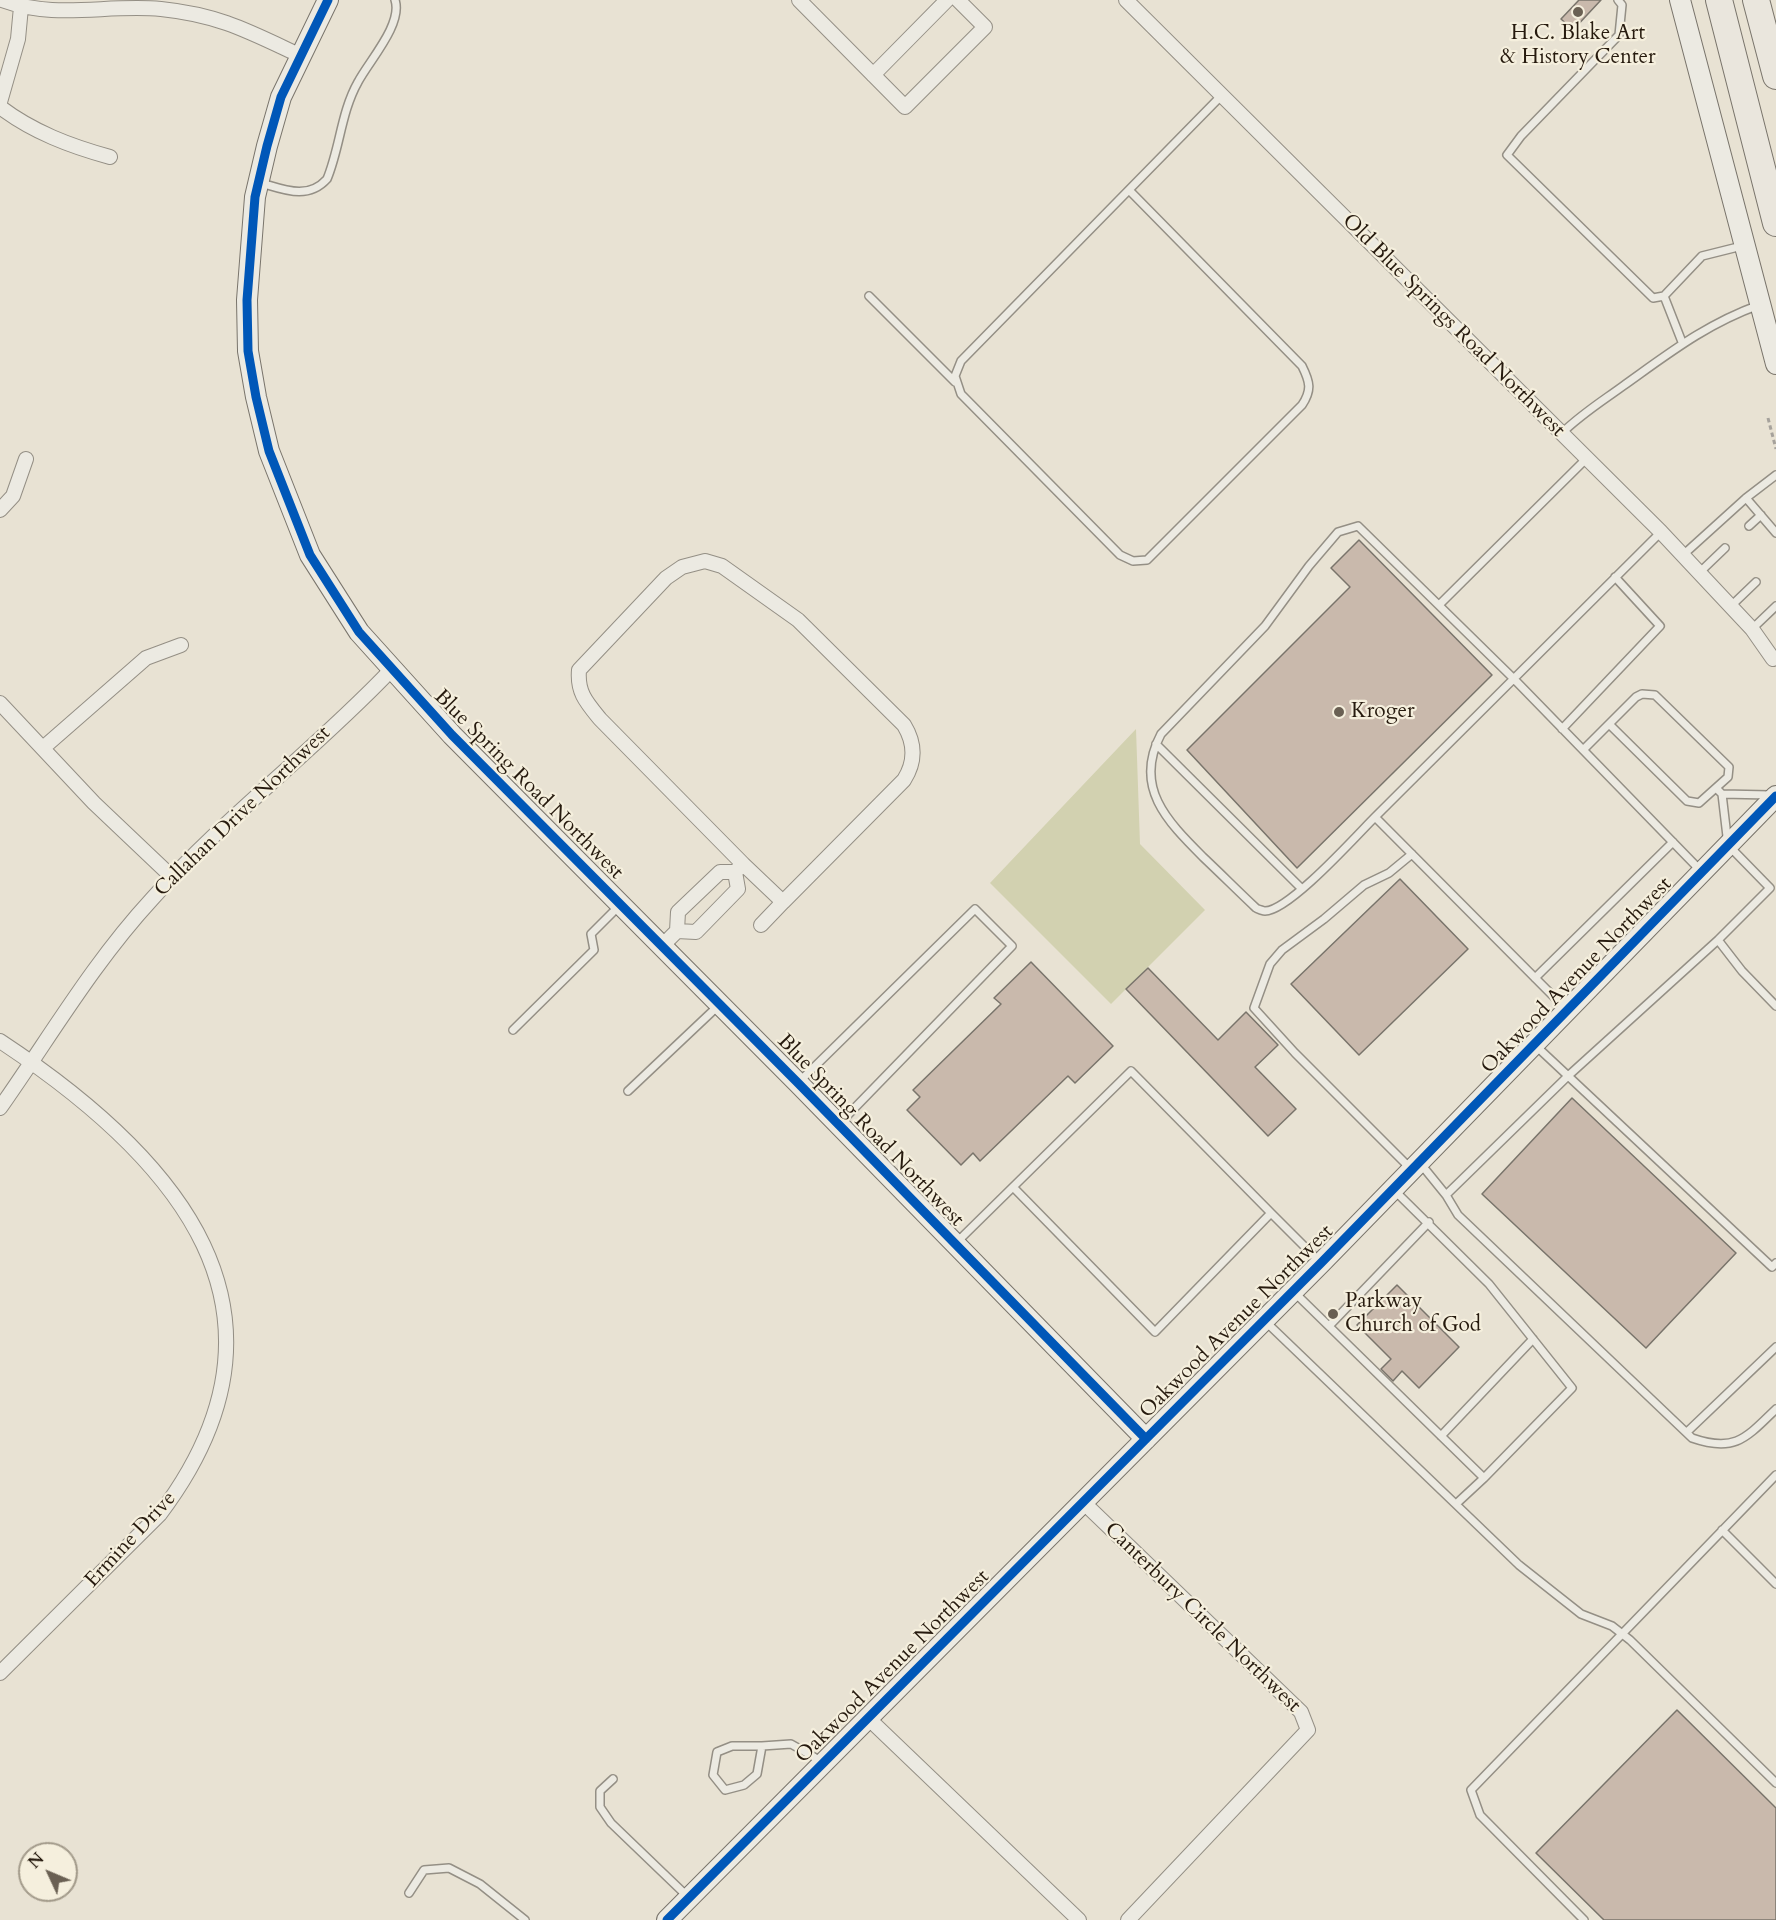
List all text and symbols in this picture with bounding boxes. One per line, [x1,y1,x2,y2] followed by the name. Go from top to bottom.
[1571,5,1585,19] marker: H.C. Blake Art & History Center
[1500,21,1656,71] place label: H.C. Blake Art & History Center
[1336,209,1570,443] street label: Old Blue Springs Road Northwest
[428,685,628,885] street label: Blue Spring Road Northwest
[1351,699,1415,725] place label: Kroger
[1332,705,1346,719] marker: Kroger
[150,721,336,903] street label: Callahan Drive Northwest
[1476,872,1678,1080] street label: Oakwood Avenue Northwest
[771,1030,969,1232] street label: Blue Spring Road Northwest
[1135,1220,1339,1424] street label: Oakwood Avenue Northwest
[1345,1289,1481,1339] place label: Parkway Church of God
[1326,1307,1340,1321] marker: Parkway Church of God
[80,1487,182,1593] street label: Ermine Drive
[1099,1518,1305,1718] street label: Canterbury Circle Northwest
[791,1565,995,1769] street label: Oakwood Avenue Northwest
[18,1842,78,1902] north arrow
[24,1848,49,1874] text: N

